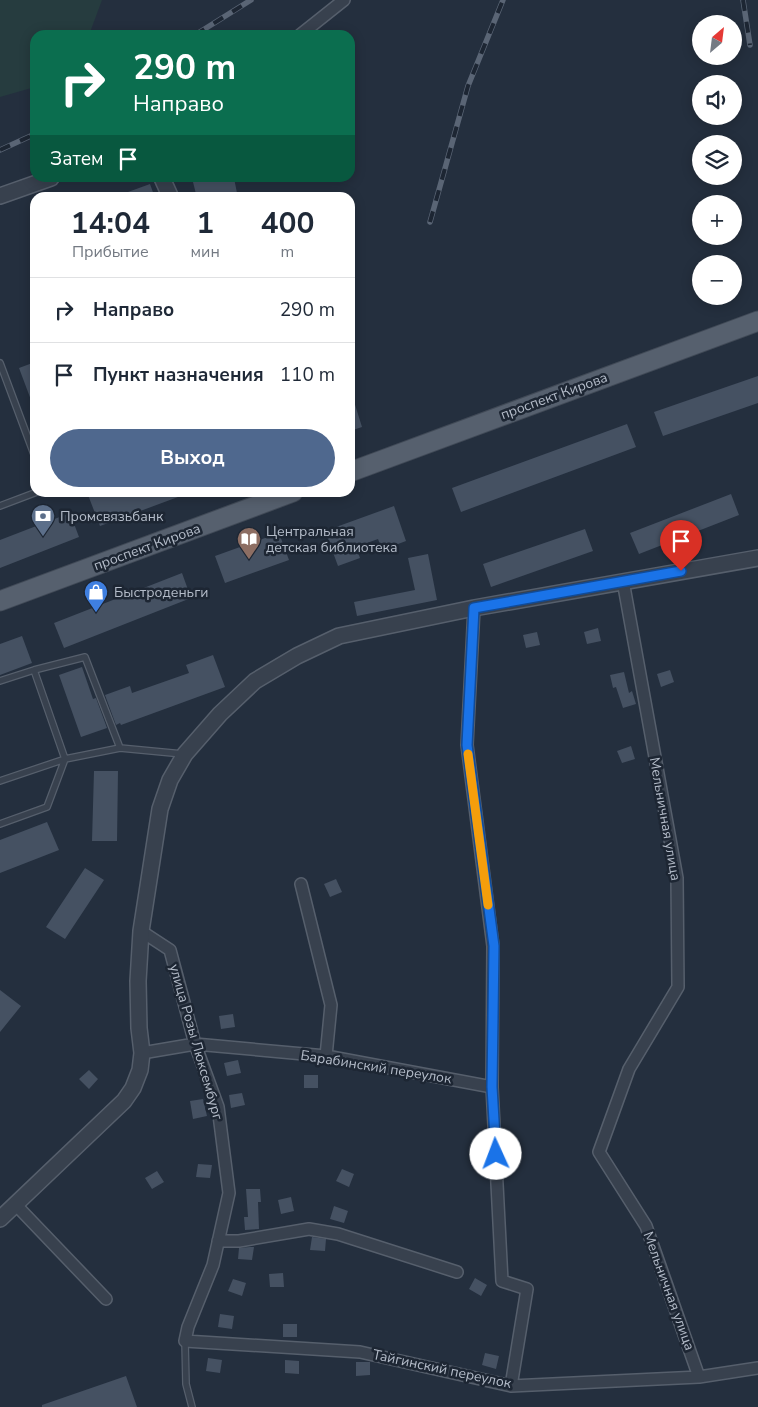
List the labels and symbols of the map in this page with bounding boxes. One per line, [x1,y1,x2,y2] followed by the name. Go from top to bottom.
[692,15,742,65] north arrow
[498,368,610,424] street label: проспект Кирова
[30,503,56,537] bank icon: Промсвязьбанк
[60,507,164,526] place label: Промсвязьбанк
[91,519,203,575] street label: проспект Кирова
[660,520,702,571] pin
[266,522,397,557] place label: Центральная детская библиотека
[236,526,262,560] library icon: Центральная детская библиотека
[83,579,109,613] shop icon: Быстроденьги
[114,583,208,602] place label: Быстроденьги
[645,756,685,882] street label: Мельничная улица
[165,962,227,1122] street label: улица Розы Люксембург
[299,1046,454,1088] street label: Барабинский переулок
[469,1127,521,1179] position arrow
[639,1229,699,1353] street label: Мельничная улица
[371,1345,514,1393] street label: Тайгинский переулок

